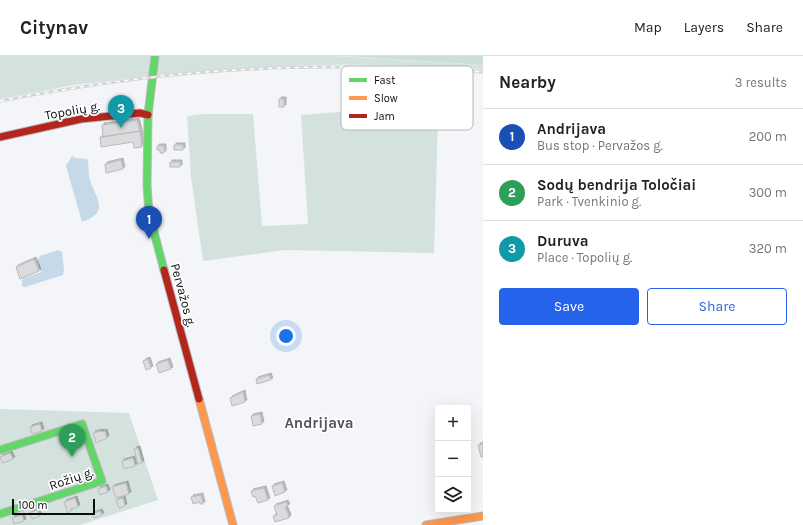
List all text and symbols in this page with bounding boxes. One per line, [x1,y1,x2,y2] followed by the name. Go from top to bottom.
[20,17,88,39] text: Citynav
[634,19,662,36] text: Map
[684,19,724,36] text: Layers
[746,19,783,36] text: Share
[341,66,473,130] legend
[499,72,556,92] text: Nearby
[374,74,395,87] text: Fast
[735,75,787,90] text: 3 results
[374,92,398,105] text: Slow
[108,95,134,128] pin: 3
[43,98,101,123] street label: Topolių g.
[374,110,395,123] text: Jam
[537,120,606,138] text: Andrijava
[510,129,514,144] text: 1
[749,129,787,144] text: 200 m
[537,138,663,153] text: Bus stop · Pervažos g.
[537,176,696,194] text: Sodų bendrija Toločiai
[508,185,516,200] text: 2
[749,185,787,200] text: 300 m
[537,194,641,209] text: Park · Tvenkinio g.
[136,206,162,239] pin: 1
[537,232,589,250] text: Duruva
[508,241,516,256] text: 3
[749,241,787,256] text: 320 m
[537,250,632,265] text: Place · Topolių g.
[168,262,199,329] street label: Pervažos g.
[499,288,639,325] button: Save
[647,288,787,325] button: Share
[276,326,296,346] your location
[435,405,471,513] map controls
[435,405,471,441] button: +
[284,414,354,432] district label: Andrijava
[59,424,85,457] pin: 2
[435,441,471,477] button: −
[47,464,95,493] street label: Rožių g.
[435,477,471,513] button: layers
[12,497,95,516] scale bar
[18,499,48,512] text: 100 m

